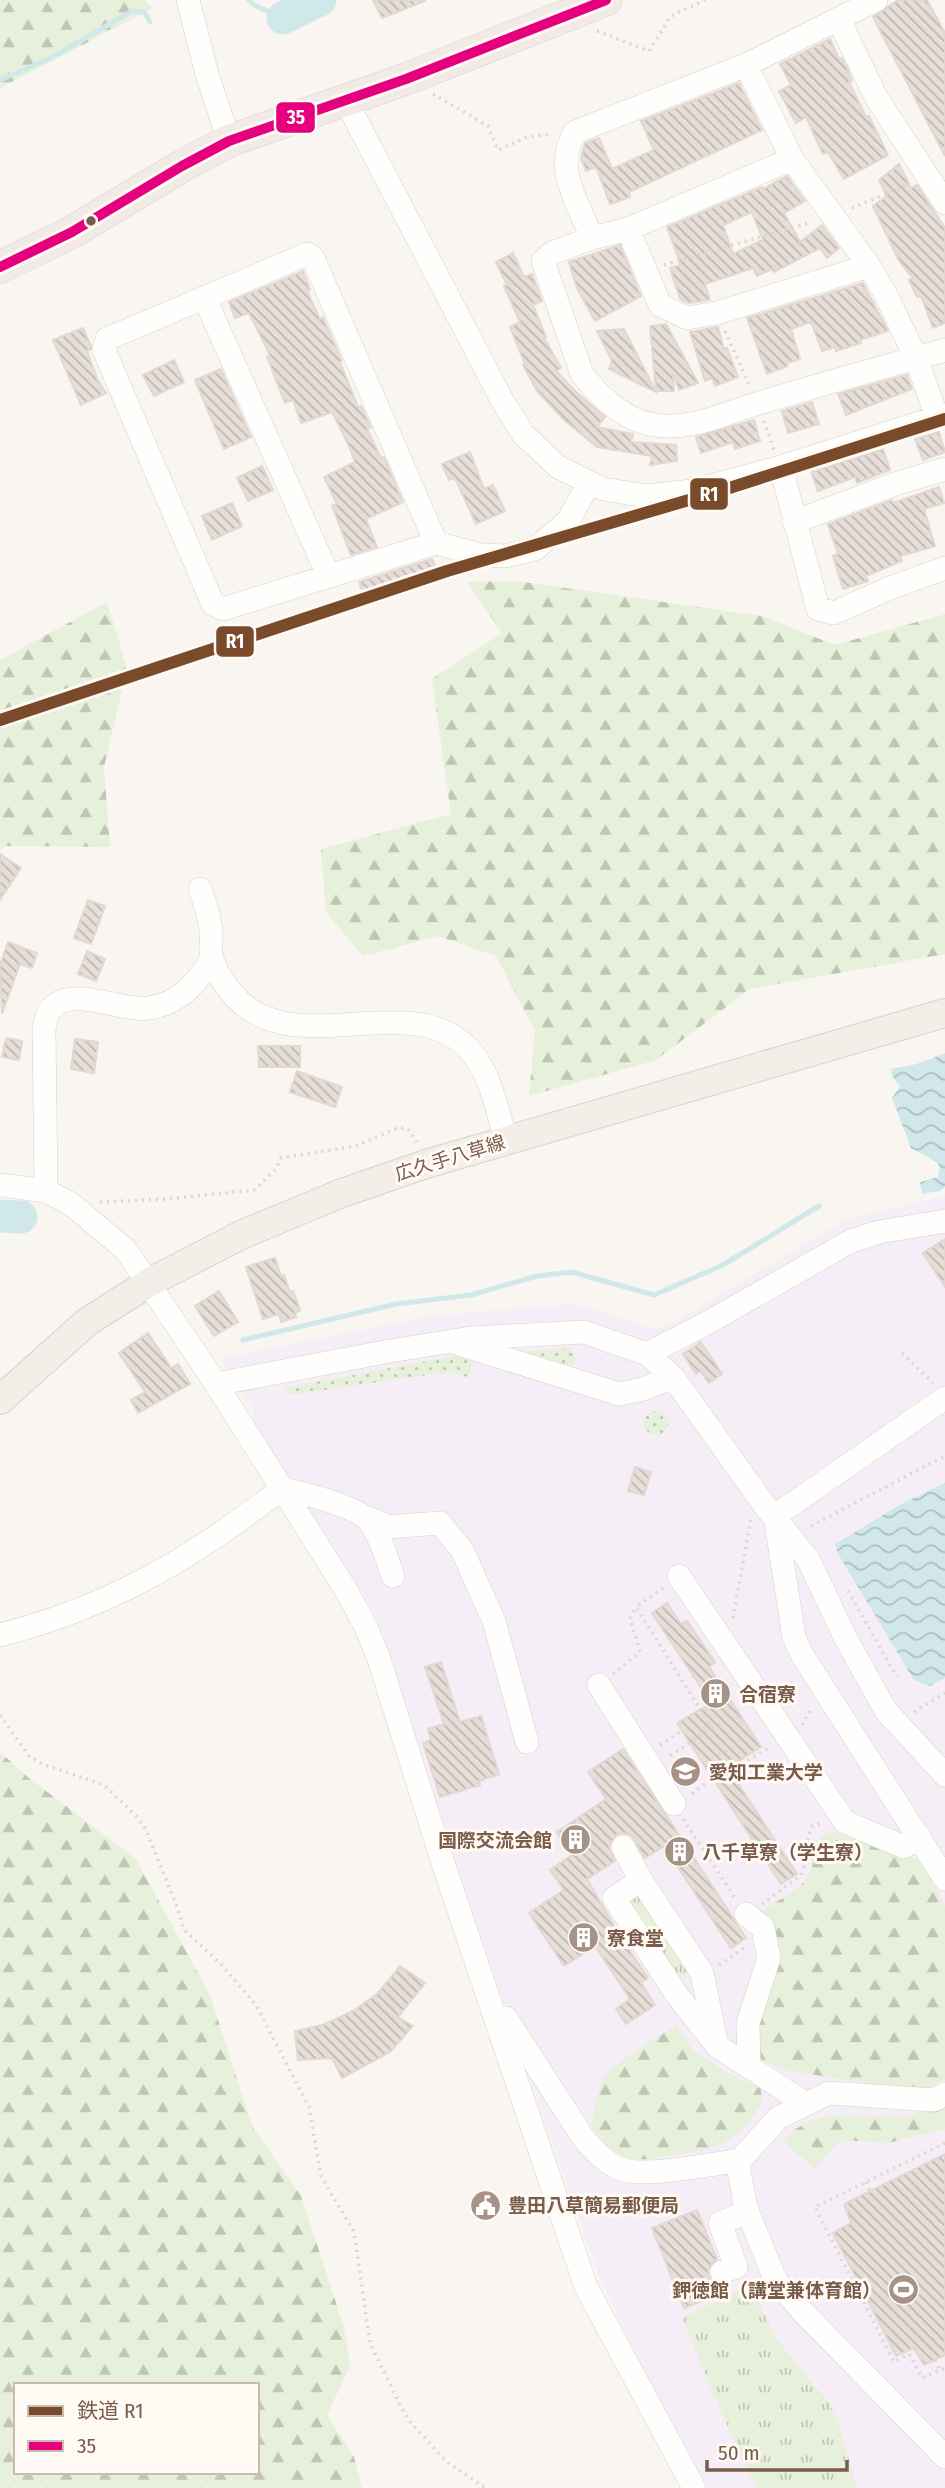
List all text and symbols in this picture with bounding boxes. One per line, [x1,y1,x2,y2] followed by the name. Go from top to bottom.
[275,101,316,134] line badge: 35
[286,106,305,129] text: 35
[84,214,98,228] unlabelled marker
[689,477,729,511] line badge: R1
[700,483,718,506] text: R1
[215,625,255,658] line badge: R1
[226,630,244,653] text: R1
[392,1130,508,1186] street label: 広久手八草線
[699,1677,733,1711] building icon: 合宿寮
[739,1683,796,1706] place label: 合宿寮
[669,1755,703,1789] school or university icon: 愛知工業大学
[709,1761,823,1784] place label: 愛知工業大学
[558,1823,592,1857] building icon: 国際交流会館
[438,1829,552,1852] place label: 国際交流会館
[662,1835,696,1869] building icon: 八千草寮（学生寮）
[702,1841,873,1864] place label: 八千草寮（学生寮）
[567,1921,601,1955] building icon: 寮食堂
[607,1927,664,1950] place label: 寮食堂
[468,2188,502,2222] public building icon: 豊田八草簡易郵便局
[508,2194,679,2217] place label: 豊田八草簡易郵便局
[887,2273,921,2307] sports icon: 鉀徳館（講堂兼体育館）
[672,2279,881,2302] place label: 鉀徳館（講堂兼体育館）
[14,2383,259,2474] legend
[77,2398,143,2424] text: 鉄道 R1
[707,2428,847,2472] scale bar
[77,2433,96,2459] text: 35
[718,2440,760,2466] text: 50 m

